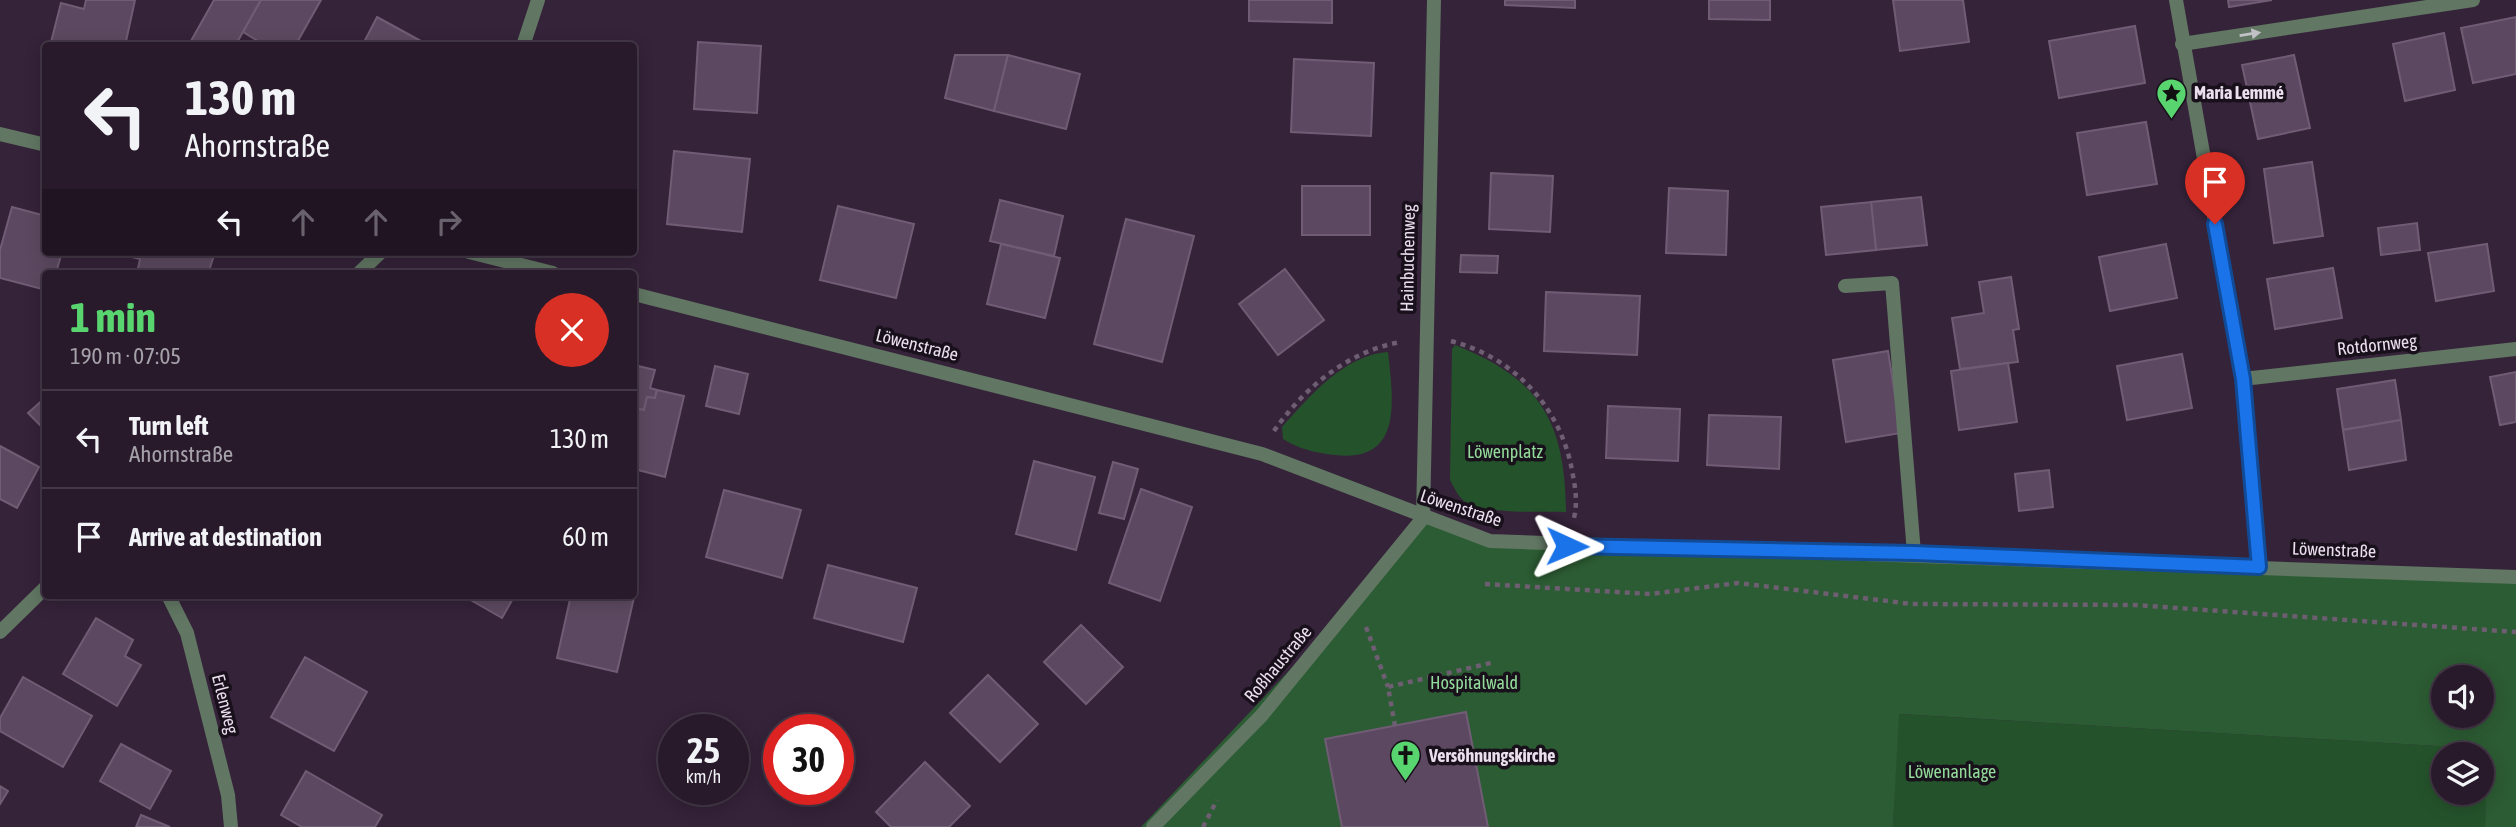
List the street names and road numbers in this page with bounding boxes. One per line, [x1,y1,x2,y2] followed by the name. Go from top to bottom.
[1396,204,1419,312] street label: Hainbuchenweg
[874,324,961,365] street label: Löwenstraße
[2336,330,2418,359] street label: Rotdornweg
[1418,485,1504,531] street label: Löwenstraße
[2292,538,2376,561] street label: Löwenstraße
[1240,621,1316,706] street label: Roßhaustraße
[208,672,243,736] street label: Erlenweg

